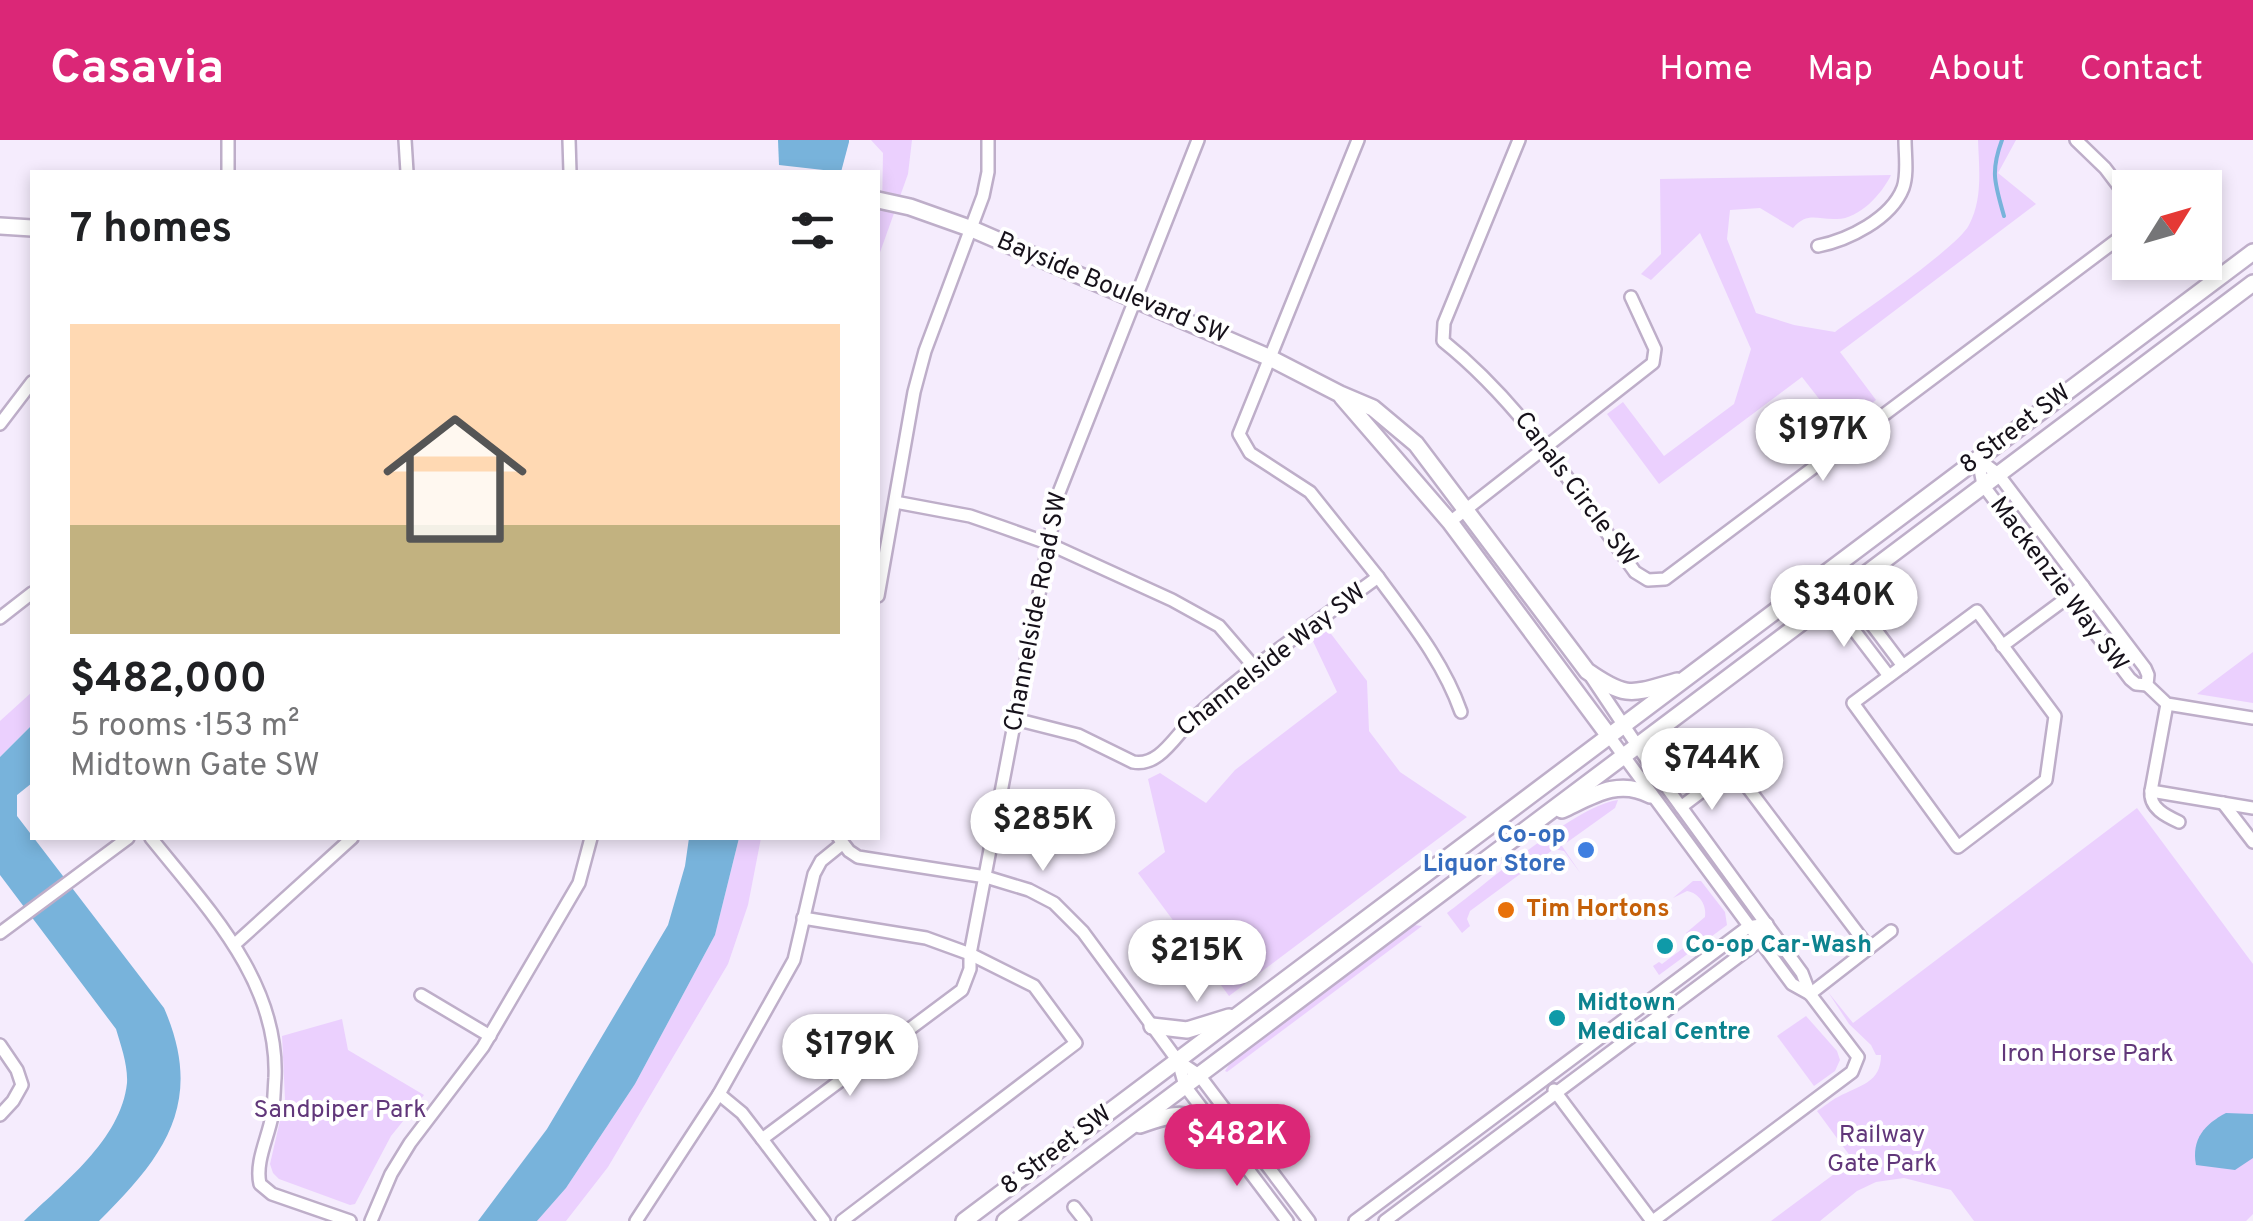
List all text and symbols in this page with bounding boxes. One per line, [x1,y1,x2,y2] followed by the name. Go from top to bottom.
[50,40,224,100] text: Casavia
[1659,48,1752,92] text: Home
[1807,48,1873,92] text: Map
[1928,48,2024,92] text: About
[2079,48,2203,92] text: Contact
[2112,170,2222,280] north arrow
[2112,170,2222,280] map controls
[785,203,840,258] icon: filters
[70,204,232,257] text: 7 homes
[991,226,1233,352] street label: Bayside Boulevard SW
[1954,378,2078,482] street label: 8 Street SW
[365,389,545,569] icon: home
[1753,399,1893,484] pin: $197K
[1506,406,1644,574] street label: Canals Circle SW
[1778,411,1868,451] text: $197K
[998,489,1076,735] street label: Channelside Road SW
[1982,491,2134,679] street label: Mackenzie Way SW
[1774,565,1914,650] pin: $340K
[1171,577,1373,745] street label: Channelside Way SW
[1793,577,1895,617] text: $340K
[70,654,267,707] text: $482,000
[70,707,300,747] text: 5 rooms · 153 m²
[1642,728,1782,813] pin: $744K
[1663,740,1761,780] text: $744K
[70,747,320,787] text: Midtown Gate SW
[973,789,1113,874] pin: $285K
[992,801,1094,841] text: $285K
[1423,820,1566,881] place label: Co-op Liquor Store
[1575,839,1597,861] marker: Co-op Liquor Store
[1526,894,1669,926] place label: Tim Hortons
[1495,899,1517,921] marker: Tim Hortons
[1127,920,1267,1005] pin: $215K
[1685,930,1872,962] place label: Co-op Car-Wash
[1150,932,1244,972] text: $215K
[1654,935,1676,957] marker: Co-op Car-Wash
[1577,988,1751,1049] place label: Midtown Medical Centre
[1546,1007,1568,1029] marker: Midtown Medical Centre
[780,1014,920,1099] pin: $179K
[804,1026,896,1066] text: $179K
[2000,1039,2174,1071] park label: Iron Horse Park
[254,1095,426,1127] park label: Sandpiper Park
[995,1099,1119,1203] street label: 8 Street SW
[1167,1104,1307,1189] pin: $482K
[1186,1116,1288,1156] text: $482K
[1827,1120,1937,1181] park label: Railway Gate Park

